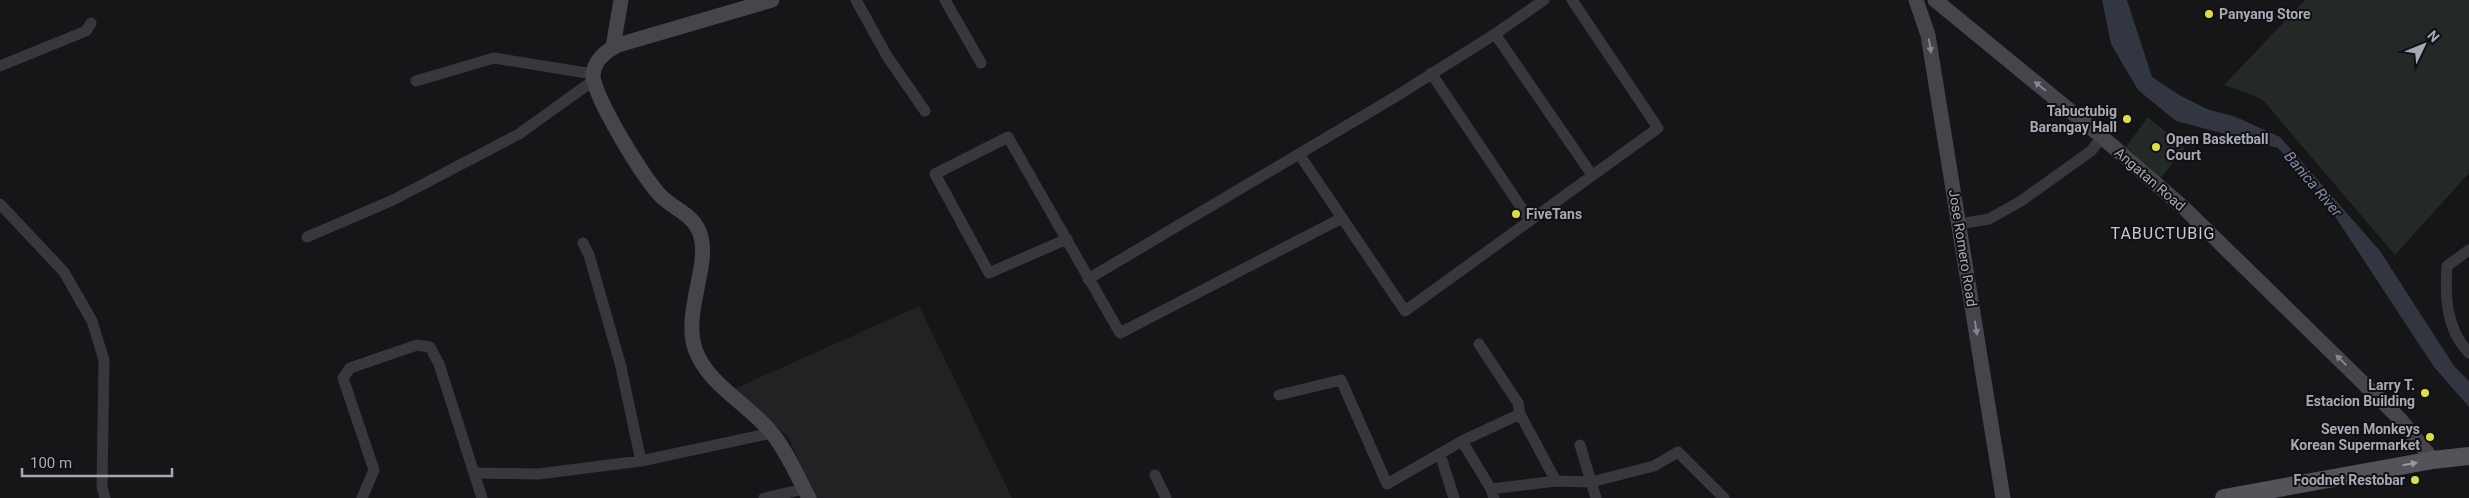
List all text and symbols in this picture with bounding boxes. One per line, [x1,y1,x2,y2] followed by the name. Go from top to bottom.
[2219,6,2311,22] place label: Panyang Store
[2203,8,2215,20] marker: Panyang Store
[2399,20,2449,70] north arrow
[2424,27,2443,45] text: N
[1926,39,1934,55] one-way arrow
[2033,80,2046,91] one-way arrow
[2030,103,2117,135] place label: Tabuctubig Barangay Hall
[2121,113,2133,125] marker: Tabuctubig Barangay Hall
[2166,131,2268,163] place label: Open Basketball Court
[2150,141,2162,153] marker: Open Basketball Court
[2112,144,2188,214] street label: Angatan Road
[2280,148,2346,221] water label: Banica River
[1946,188,1980,308] street label: Jose Romero Road
[1526,206,1582,222] place label: FiveTans
[1510,208,1522,220] marker: FiveTans
[2110,224,2216,243] district label: TABUCTUBIG
[1973,320,1981,336] one-way arrow
[2335,354,2347,366] one-way arrow
[2306,377,2415,409] place label: Larry T. Estacion Building
[2419,387,2431,399] marker: Larry T. Estacion Building
[2291,421,2420,453] place label: Seven Monkeys Korean Supermarket
[2424,431,2436,443] marker: Seven Monkeys Korean Supermarket
[22,446,172,478] scale bar
[30,454,72,472] text: 100 m
[2402,460,2418,468] one-way arrow
[2293,472,2405,488] place label: Foodnet Restobar
[2409,474,2421,486] marker: Foodnet Restobar

